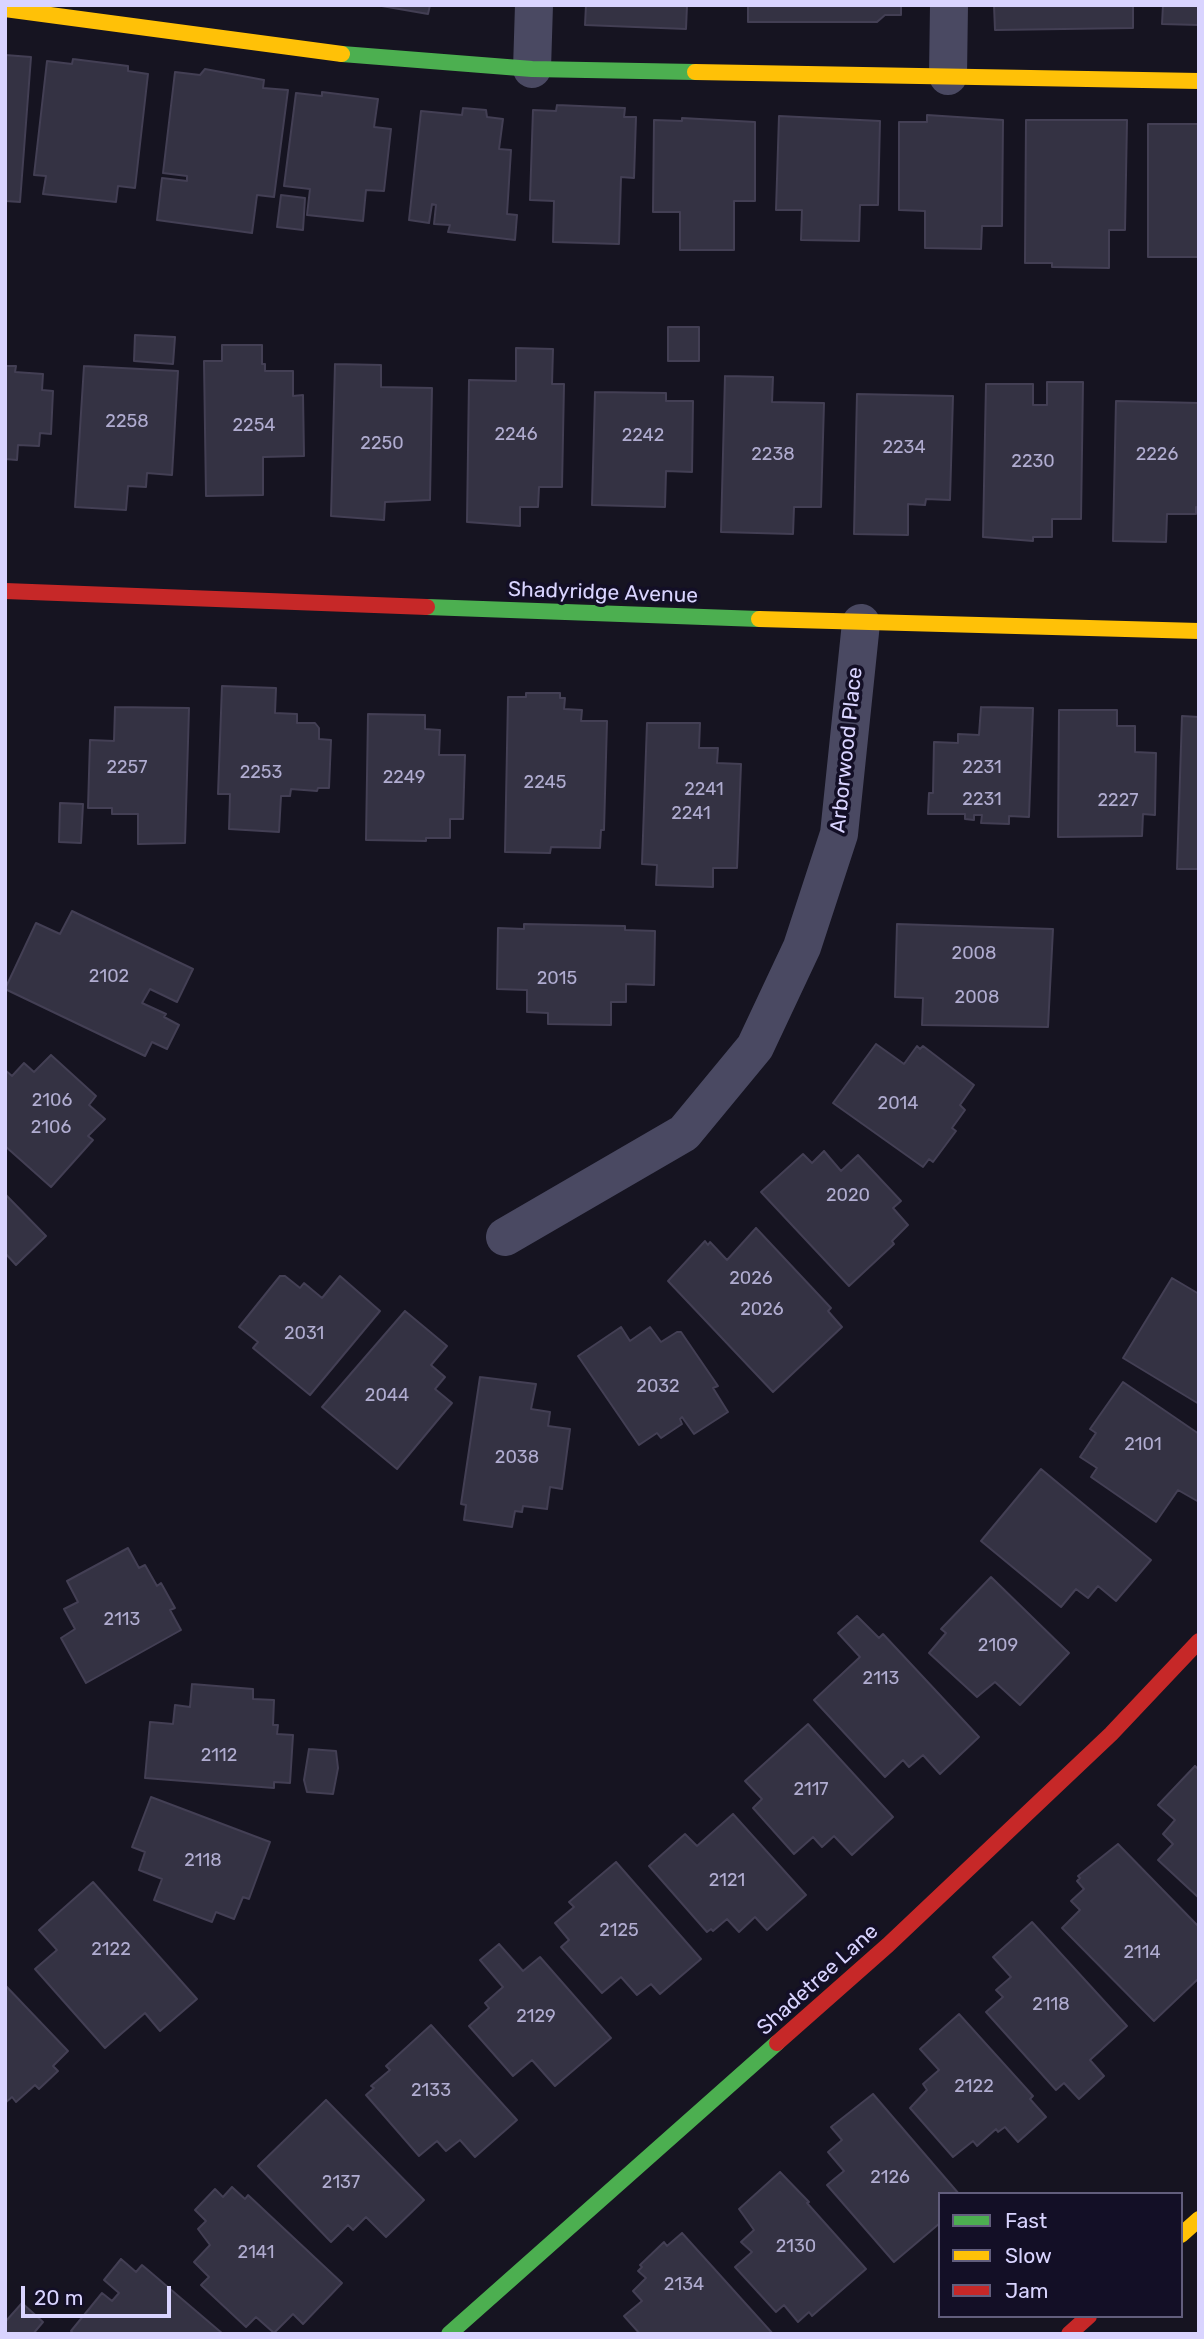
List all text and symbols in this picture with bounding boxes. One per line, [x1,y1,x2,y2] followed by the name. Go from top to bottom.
[105,411,149,433] house number: 2258
[232,415,276,437] house number: 2254
[495,424,537,446] house number: 2246
[622,425,664,447] house number: 2242
[360,433,404,455] house number: 2250
[882,437,926,459] house number: 2234
[751,444,795,466] house number: 2238
[1136,444,1178,466] house number: 2226
[1011,451,1055,473] house number: 2230
[508,577,698,609] street label: Shadyridge Avenue
[826,666,868,834] street label: Arborwood Place
[106,757,148,779] house number: 2257
[962,757,1002,779] house number: 2231
[240,762,282,784] house number: 2253
[383,767,425,789] house number: 2249
[524,772,566,794] house number: 2245
[684,779,724,801] house number: 2241
[962,789,1002,811] house number: 2231
[1098,790,1138,812] house number: 2227
[671,803,711,825] house number: 2241
[952,943,996,965] house number: 2008
[89,966,129,988] house number: 2102
[537,968,577,990] house number: 2015
[955,987,999,1009] house number: 2008
[32,1090,72,1112] house number: 2106
[878,1093,918,1115] house number: 2014
[31,1117,71,1139] house number: 2106
[826,1185,870,1207] house number: 2020
[729,1268,773,1290] house number: 2026
[740,1299,784,1321] house number: 2026
[284,1323,324,1345] house number: 2031
[636,1376,680,1398] house number: 2032
[365,1385,409,1407] house number: 2044
[1124,1434,1162,1456] house number: 2101
[495,1447,539,1469] house number: 2038
[104,1609,140,1631] house number: 2113
[978,1635,1018,1657] house number: 2109
[863,1668,899,1690] house number: 2113
[201,1745,237,1767] house number: 2112
[793,1779,829,1801] house number: 2117
[184,1850,222,1872] house number: 2118
[709,1870,745,1892] house number: 2121
[752,1919,884,2041] street label: Shadetree Lane
[599,1920,639,1942] house number: 2125
[91,1939,131,1961] house number: 2122
[1123,1942,1161,1964] house number: 2114
[1032,1994,1070,2016] house number: 2118
[516,2006,556,2028] house number: 2129
[954,2076,994,2098] house number: 2122
[411,2080,451,2102] house number: 2133
[870,2167,910,2189] house number: 2126
[322,2172,360,2194] house number: 2137
[938,2192,1183,2318] legend
[1005,2208,1047,2233] text: Fast
[776,2236,816,2258] house number: 2130
[238,2242,274,2264] house number: 2141
[1005,2243,1052,2268] text: Slow
[24,2272,175,2316] scale bar
[664,2274,704,2296] house number: 2134
[1005,2278,1049,2303] text: Jam
[34,2285,83,2310] text: 20 m

